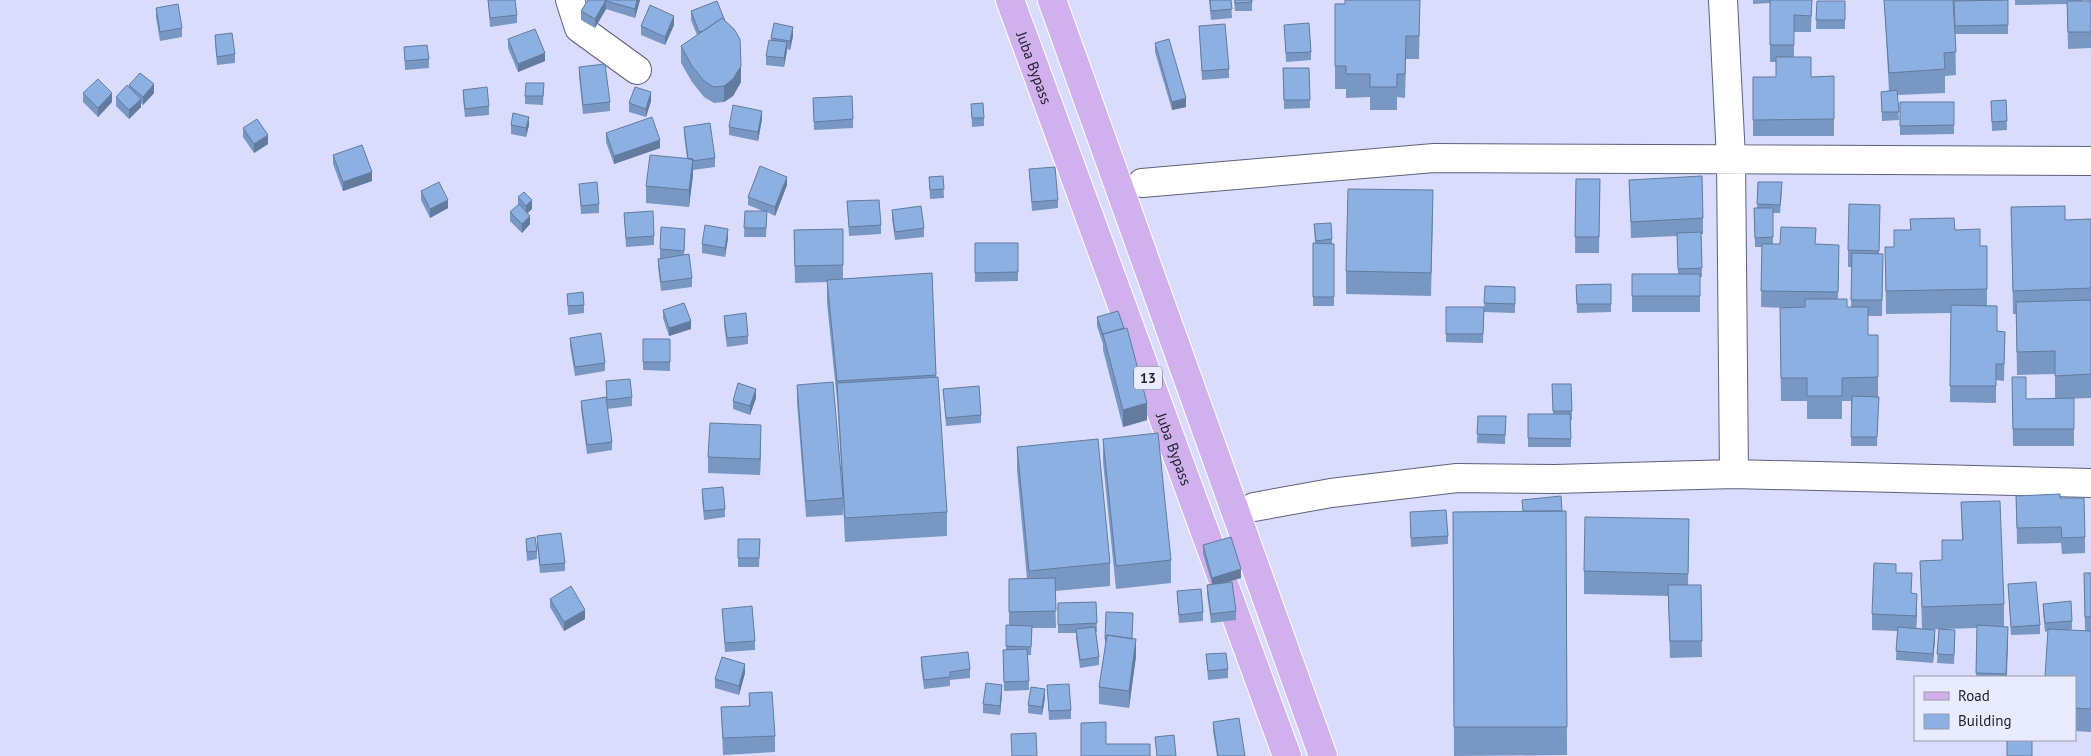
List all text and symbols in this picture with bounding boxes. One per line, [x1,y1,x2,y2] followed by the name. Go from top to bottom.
[1012,28,1057,107] street label: Juba Bypass
[1134,366,1162,389] road number: 13
[1152,409,1196,488] street label: Juba Bypass
[1914,676,2076,741] legend
[1958,686,1990,705] text: Road
[1958,711,2012,730] text: Building

